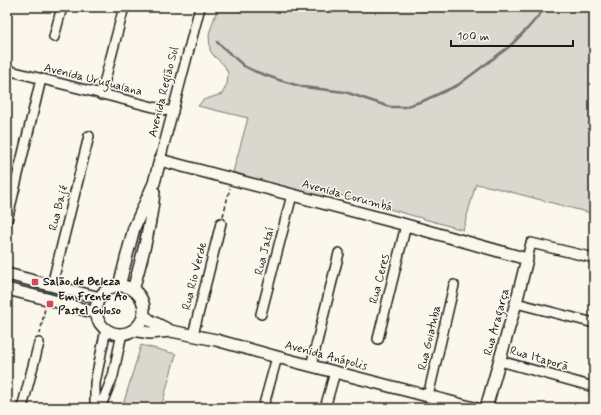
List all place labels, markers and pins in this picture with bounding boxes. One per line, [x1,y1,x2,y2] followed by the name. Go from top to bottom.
[43,274,121,290] place label: Salão de Beleza
[30,277,40,287] marker: Salão de Beleza
[58,289,127,319] place label: Em Frente Ao Pastel Guloso
[45,299,55,309] marker: Em Frente Ao Pastel Guloso

